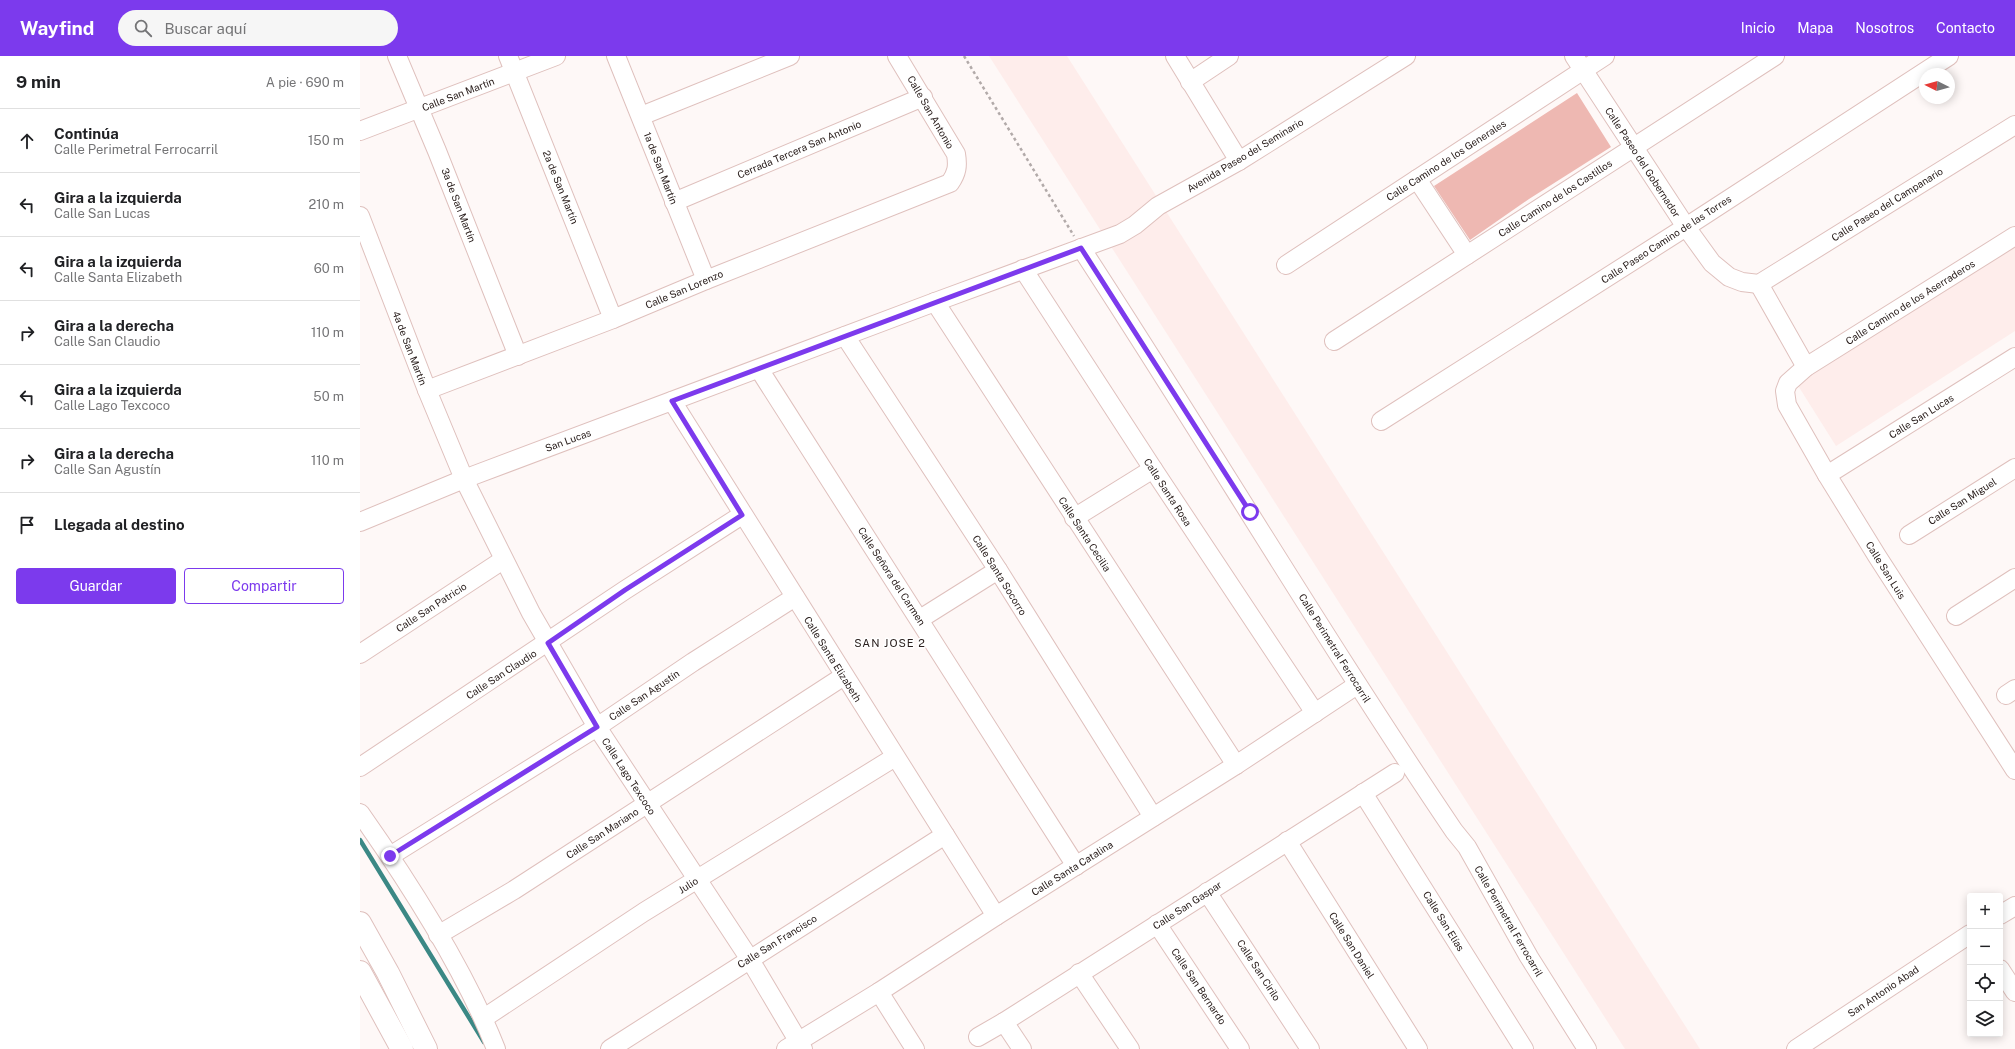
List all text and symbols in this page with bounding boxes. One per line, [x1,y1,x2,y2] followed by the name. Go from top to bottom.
[118,10,398,46] search box
[20,17,94,39] text: Wayfind
[132,17,154,39] icon: search
[164,20,246,37] text: Buscar aquí
[1741,20,1775,36] text: Inicio
[1797,20,1833,36] text: Mapa
[1855,20,1914,36] text: Nosotros
[1936,20,1995,36] text: Contacto
[1919,68,1955,104] north arrow
[16,72,61,92] text: 9 min
[905,73,957,151] street label: Calle San Antonio
[266,75,344,90] text: A pie · 690 m
[420,75,496,113] street label: Calle San Martín
[1603,105,1683,219] street label: Calle Paseo del Gobernador
[1185,115,1306,195] street label: Avenida Paseo del Seminario
[735,117,863,181] street label: Cerrada Tercera San Antonio
[1384,117,1508,203] street label: Calle Camino de los Generales
[54,125,119,142] text: Continúa
[16,130,38,152] icon: ahead
[642,130,680,206] street label: 1a de San Martín
[308,133,344,148] text: 150 m
[54,142,218,157] text: Calle Perimetral Ferrocarril
[541,148,581,226] street label: 2a de San Martín
[1496,157,1614,239] street label: Calle Camino de los Castillos
[1829,164,1945,243] street label: Calle Paseo del Campanario
[439,166,479,244] street label: 3a de San Martín
[54,189,182,206] text: Gira a la izquierda
[1599,192,1733,286] street label: Calle Paseo Camino de las Torres
[16,194,38,216] icon: left
[309,197,344,212] text: 210 m
[54,206,150,221] text: Calle San Lucas
[54,253,182,270] text: Gira a la izquierda
[1843,257,1977,347] street label: Calle Camino de los Aserraderos
[16,258,38,280] icon: left
[314,261,344,276] text: 60 m
[643,267,725,311] street label: Calle San Lorenzo
[54,270,182,285] text: Calle Santa Elizabeth
[390,309,430,387] street label: 4a de San Martín
[54,317,174,334] text: Gira a la derecha
[16,322,38,344] icon: right
[311,325,344,340] text: 110 m
[54,334,160,349] text: Calle San Claudio
[54,381,182,398] text: Gira a la izquierda
[16,386,38,408] icon: left
[313,389,344,404] text: 50 m
[1886,391,1956,441] street label: Calle San Lucas
[54,398,170,413] text: Calle Lago Texcoco
[543,426,593,454] street label: San Lucas
[54,445,174,462] text: Gira a la derecha
[16,450,38,472] icon: right
[311,453,344,468] text: 110 m
[1142,456,1194,528] street label: Calle Santa Rosa
[54,462,161,477] text: Calle San Agustín
[1926,475,1998,527] street label: Calle San Miguel
[1056,494,1114,574] street label: Calle Santa Cecilia
[1241,503,1259,521] route start
[16,514,38,536] icon: arrive
[54,516,185,533] text: Llegada al destino
[856,525,928,628] street label: Calle Señora del Carmen
[970,533,1030,618] street label: Calle Santa Socorro
[1864,539,1908,601] street label: Calle San Luis
[16,568,176,604] button: Guardar
[184,568,344,604] button: Compartir
[393,580,469,634] street label: Calle San Patricio
[1296,591,1374,705] street label: Calle Perimetral Ferrocarril
[802,614,864,704] street label: Calle Santa Elizabeth
[854,637,926,649] district label: SAN JOSE 2
[463,647,539,701] street label: Calle San Claudio
[607,667,682,723] street label: Calle San Agustín
[600,735,659,817] street label: Calle Lago Texcoco
[563,805,641,861] street label: Calle San Mariano
[1029,838,1115,898] street label: Calle Santa Catalina
[381,847,399,865] route end
[1472,863,1546,979] street label: Calle Perimetral Ferrocarril
[676,874,700,896] street label: Julio
[1150,878,1224,932] street label: Calle San Gaspar
[1421,889,1467,953] street label: Calle San Elías
[1967,893,2003,1037] map controls
[1967,893,2003,929] button: +
[1327,910,1377,980] street label: Calle San Daniel
[735,912,819,970] street label: Calle San Francisco
[1967,929,2003,965] button: −
[1235,937,1283,1003] street label: Calle San Cirilo
[1169,946,1229,1027] street label: Calle San Bernardo
[1845,963,1921,1019] street label: San Antonio Abad
[1967,965,2003,1001] button: locate
[1967,1001,2003,1037] button: layers

